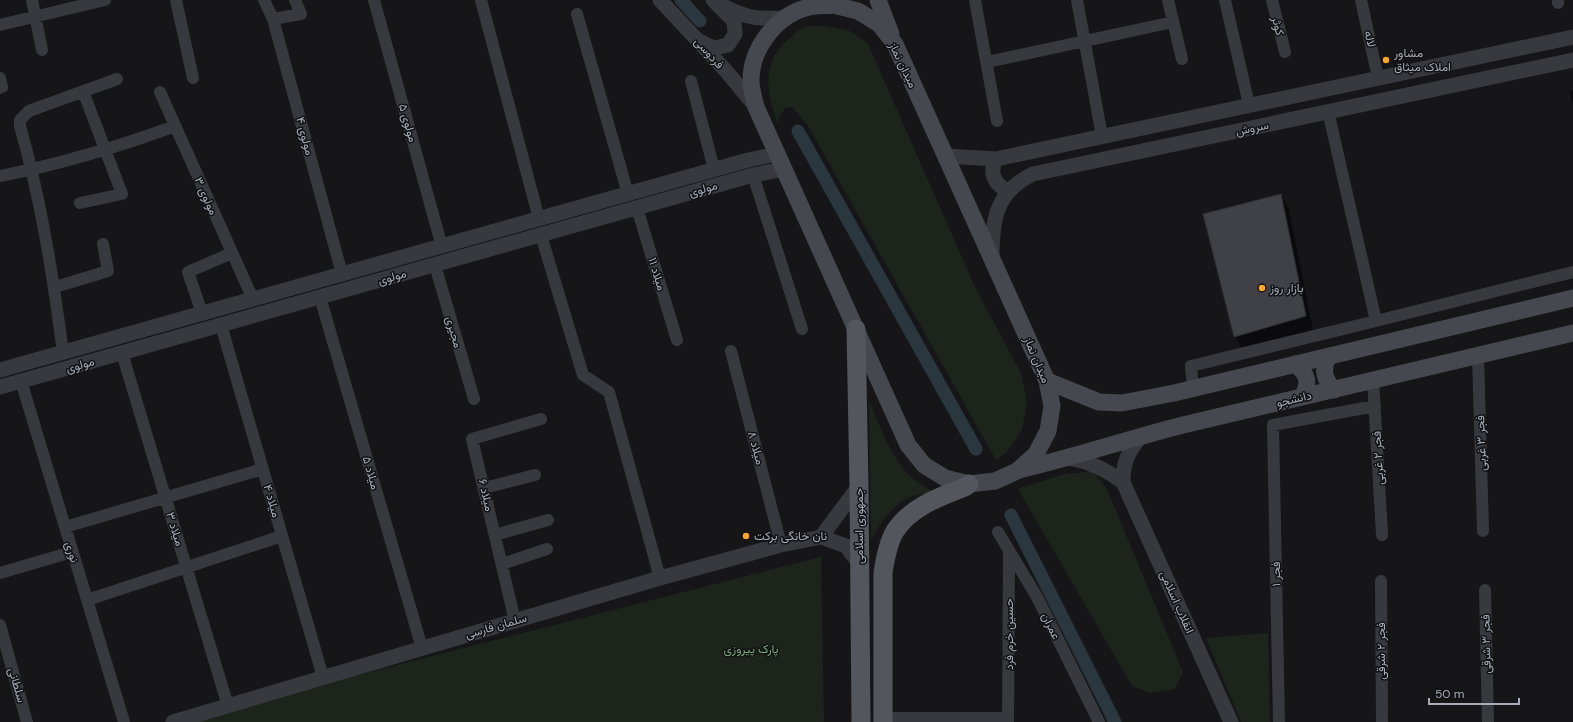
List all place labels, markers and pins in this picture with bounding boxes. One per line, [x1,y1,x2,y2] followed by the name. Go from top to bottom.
[1393,45,1451,75] place label: مشاور املاک میثاق
[1381,55,1391,65] marker: مشاور املاک میثاق
[1269,280,1303,296] place label: بازار روز
[1257,283,1267,293] marker: بازار روز
[754,528,827,544] place label: نان خانگی برکت
[741,531,751,541] marker: نان خانگی برکت

